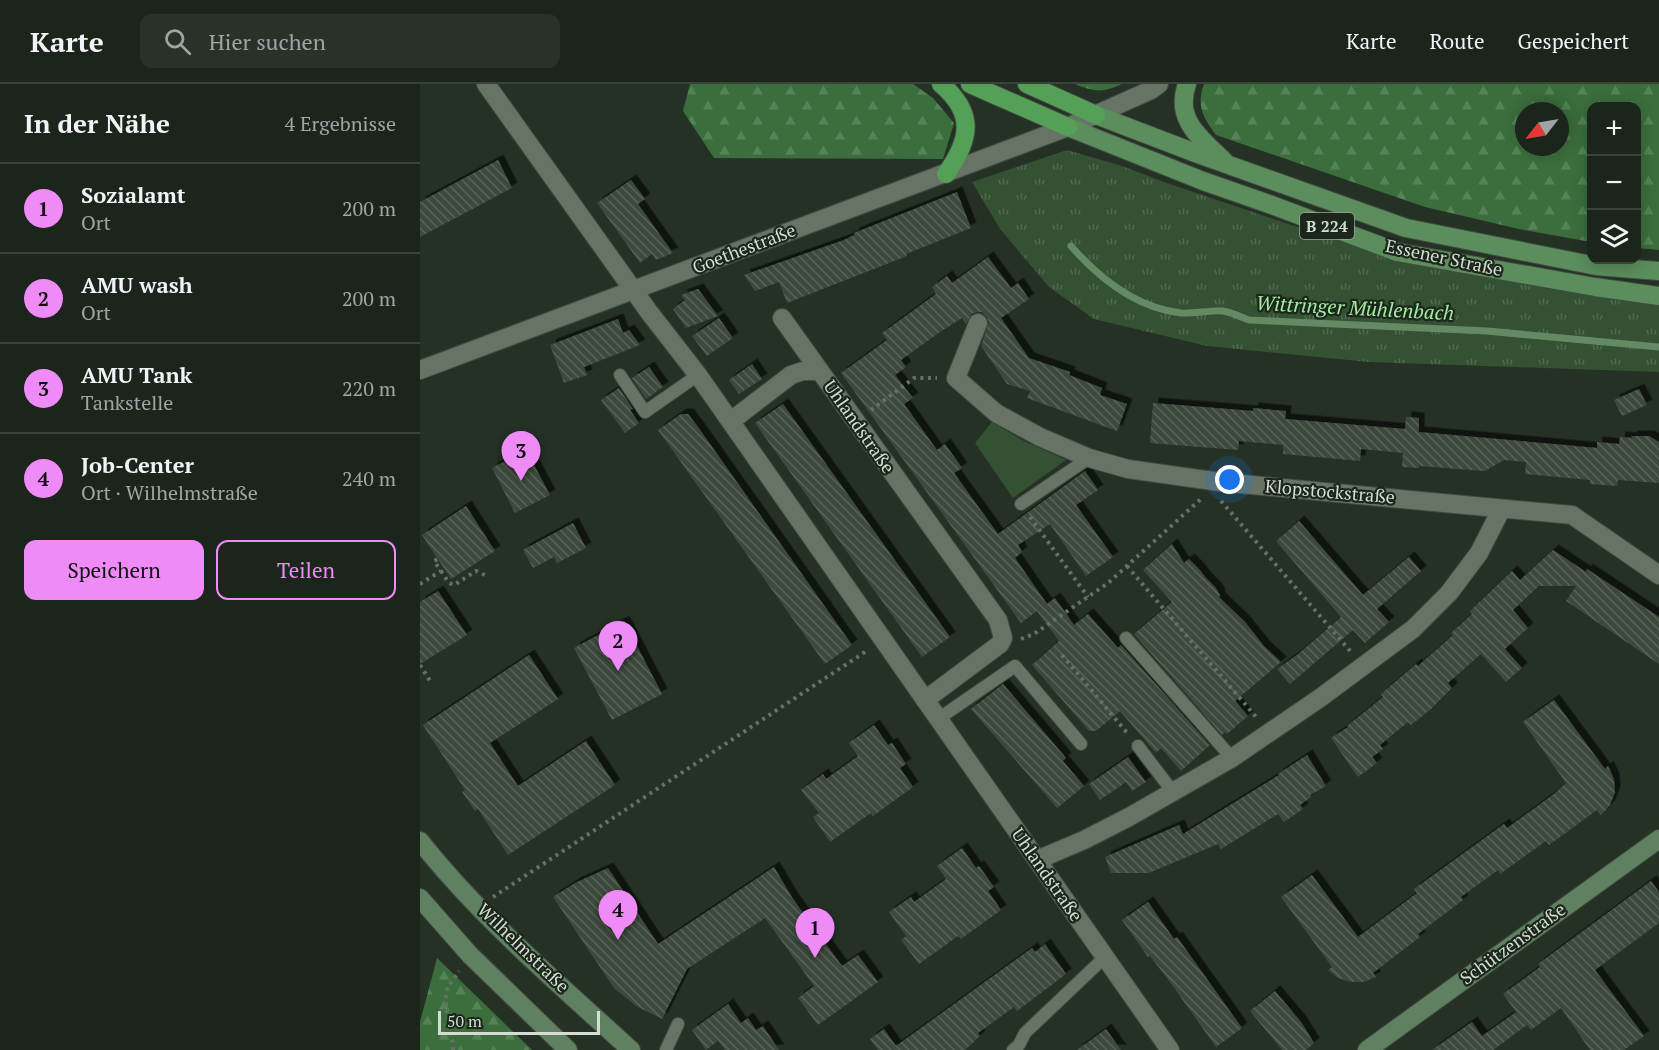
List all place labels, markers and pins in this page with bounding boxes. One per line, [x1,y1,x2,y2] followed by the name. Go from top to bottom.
[502,432,540,481] pin: 3
[598,622,638,671] pin: 2
[598,890,638,940] pin: 4
[796,908,834,958] pin: 1

